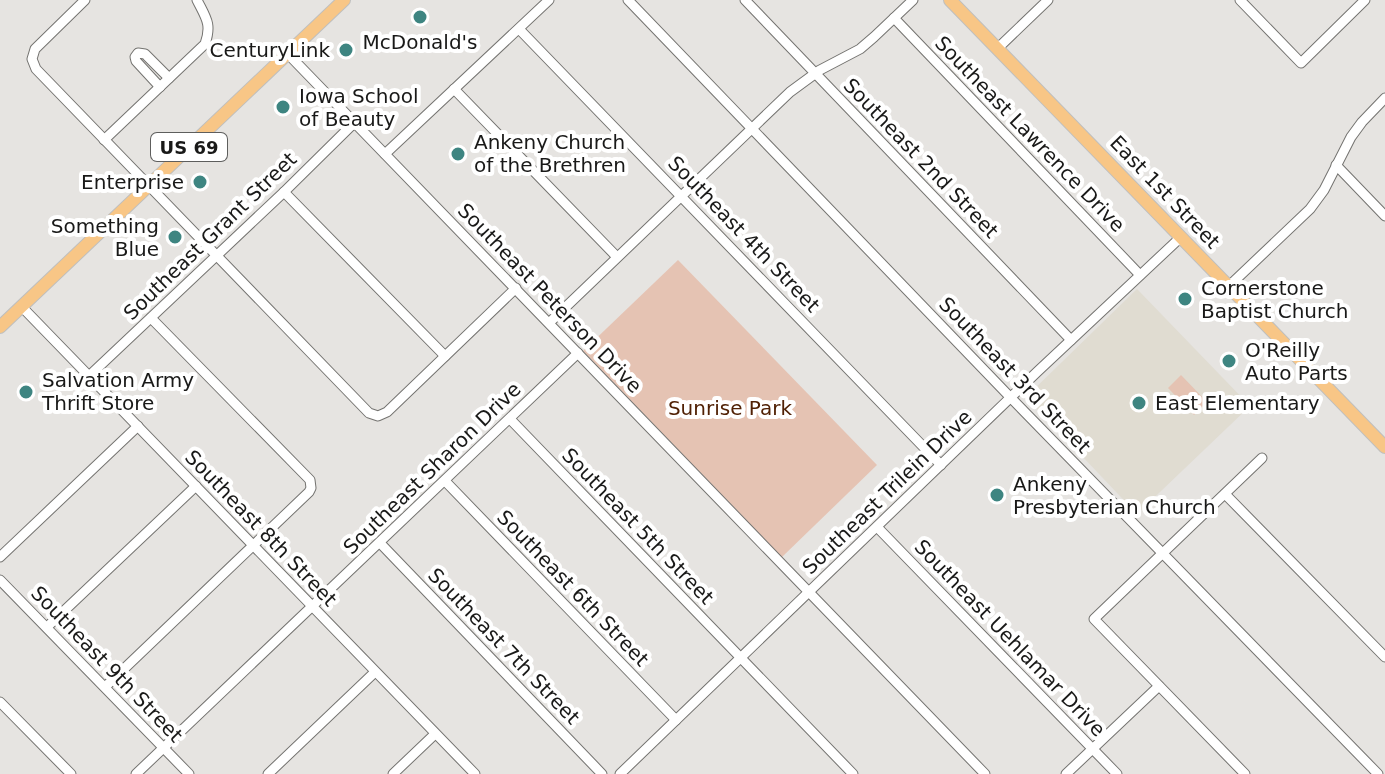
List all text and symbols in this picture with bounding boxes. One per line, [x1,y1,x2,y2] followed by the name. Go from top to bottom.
[411,8,429,26] marker: McDonald's
[363,30,478,54] place label: McDonald's
[930,31,1130,237] street label: Southeast Lawrence Drive
[210,38,330,62] place label: CenturyLink
[337,41,355,59] marker: CenturyLink
[839,73,1004,243] street label: Southeast 2nd Street
[299,84,419,131] place label: Iowa School of Beauty
[274,98,292,116] marker: Iowa School of Beauty
[474,130,626,177] place label: Ankeny Church of the Brethren
[1105,131,1225,254] street label: East 1st Street
[151,133,227,161] road number: US 69
[449,145,467,163] marker: Ankeny Church of the Brethren
[119,147,302,325] street label: Southeast Grant Street
[663,151,825,317] street label: Southeast 4th Street
[81,170,184,194] place label: Enterprise
[191,173,209,191] marker: Enterprise
[453,198,647,398] street label: Southeast Peterson Drive
[51,214,159,261] place label: Something Blue
[166,228,184,246] marker: Something Blue
[1201,276,1348,323] place label: Cornerstone Baptist Church
[1176,290,1194,308] marker: Cornerstone Baptist Church
[934,292,1096,458] street label: Southeast 3rd Street
[1245,338,1348,385] place label: O'Reilly Auto Parts
[1220,352,1238,370] marker: O'Reilly Auto Parts
[41,368,194,415] place label: Salvation Army Thrift Store
[338,377,526,559] street label: Southeast Sharon Drive
[17,383,35,401] marker: Salvation Army Thrift Store
[1155,391,1320,415] place label: East Elementary
[1130,394,1148,412] marker: East Elementary
[668,396,792,420] park label: Sunrise Park
[797,405,977,579] street label: Southeast Trilein Drive
[557,443,719,609] street label: Southeast 5th Street
[180,445,342,611] street label: Southeast 8th Street
[1013,472,1216,519] place label: Ankeny Presbyterian Church
[988,486,1006,504] marker: Ankeny Presbyterian Church
[492,505,654,671] street label: Southeast 6th Street
[910,535,1110,741] street label: Southeast Uehlamar Drive
[423,563,585,729] street label: Southeast 7th Street
[26,581,188,747] street label: Southeast 9th Street

